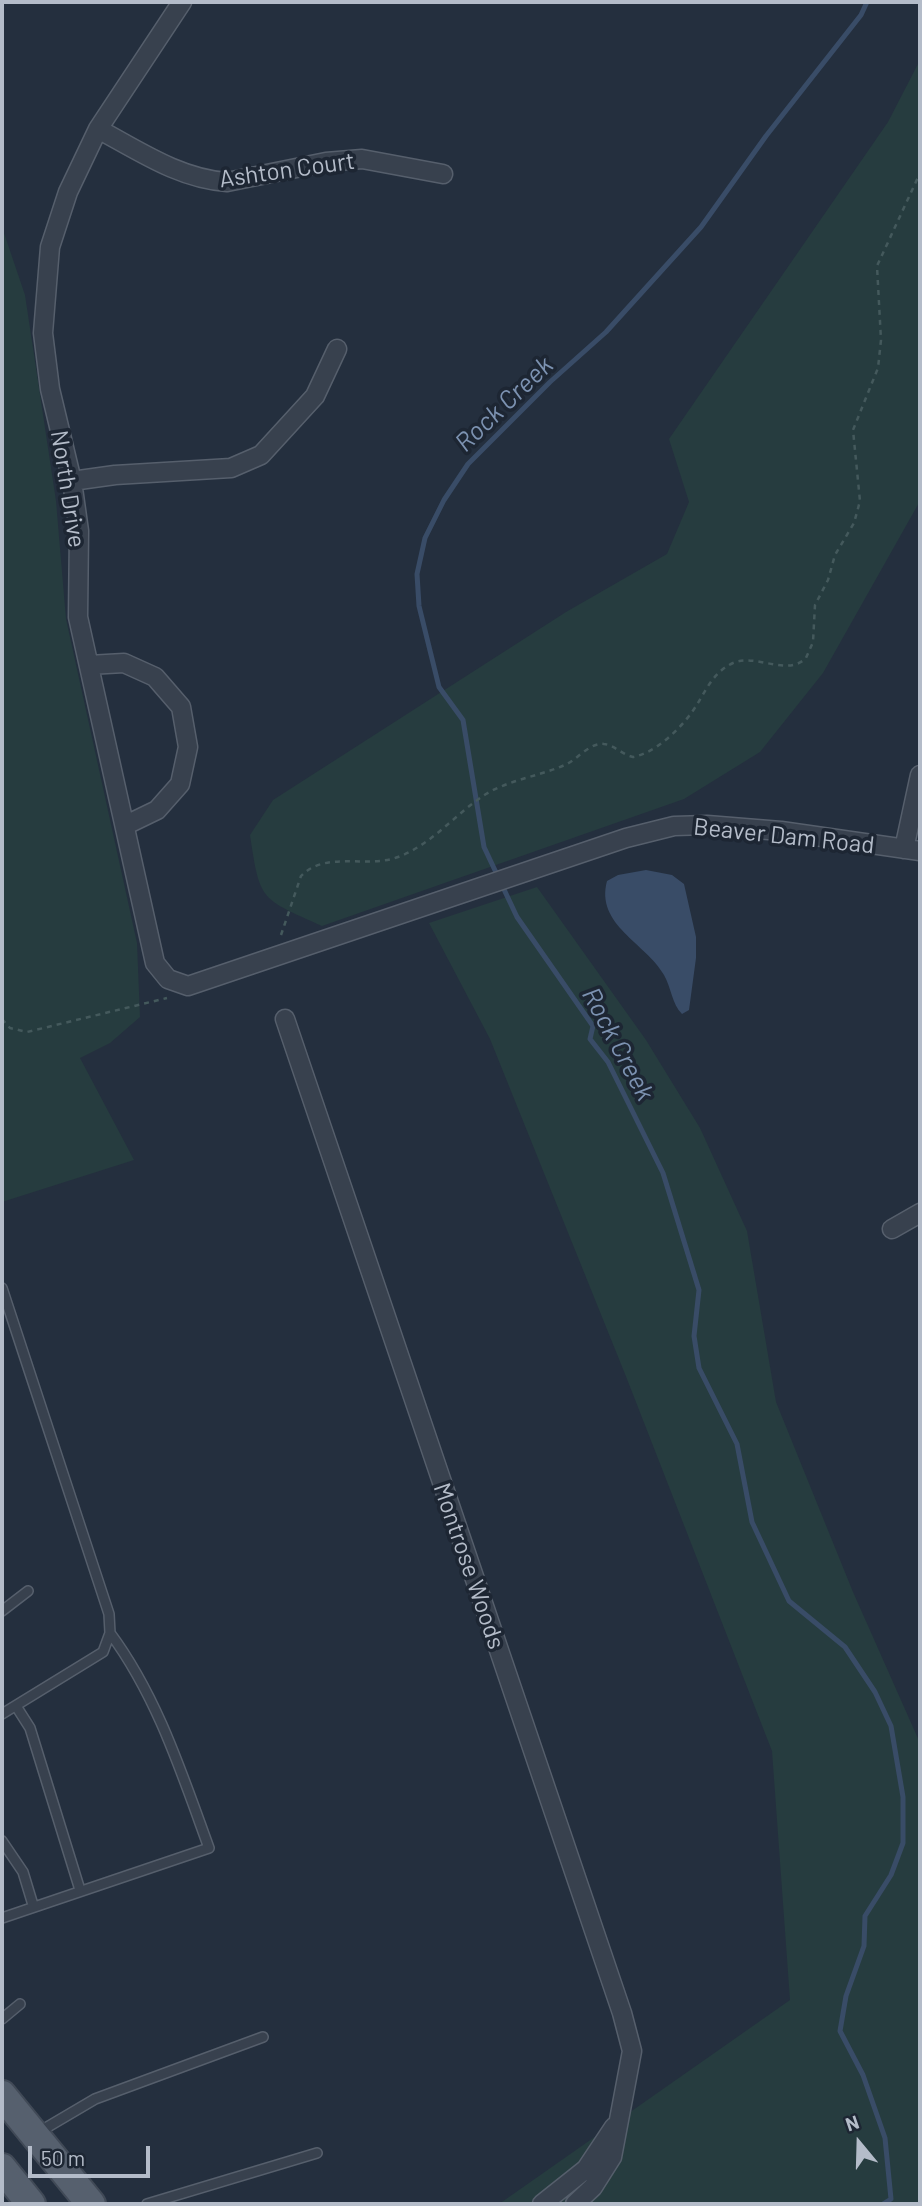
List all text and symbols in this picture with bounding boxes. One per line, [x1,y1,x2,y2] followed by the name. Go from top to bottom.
[217,146,357,194] street label: Ashton Court
[449,350,559,458] water label: Rock Creek
[45,428,91,550] street label: North Drive
[692,812,876,860] street label: Beaver Dam Road
[575,982,661,1106] water label: Rock Creek
[427,1479,511,1653] street label: Montrose Woods
[824,2108,894,2178] north arrow
[842,2110,862,2136] text: N
[32,2132,154,2176] scale bar
[41,2145,85,2170] text: 50 m

